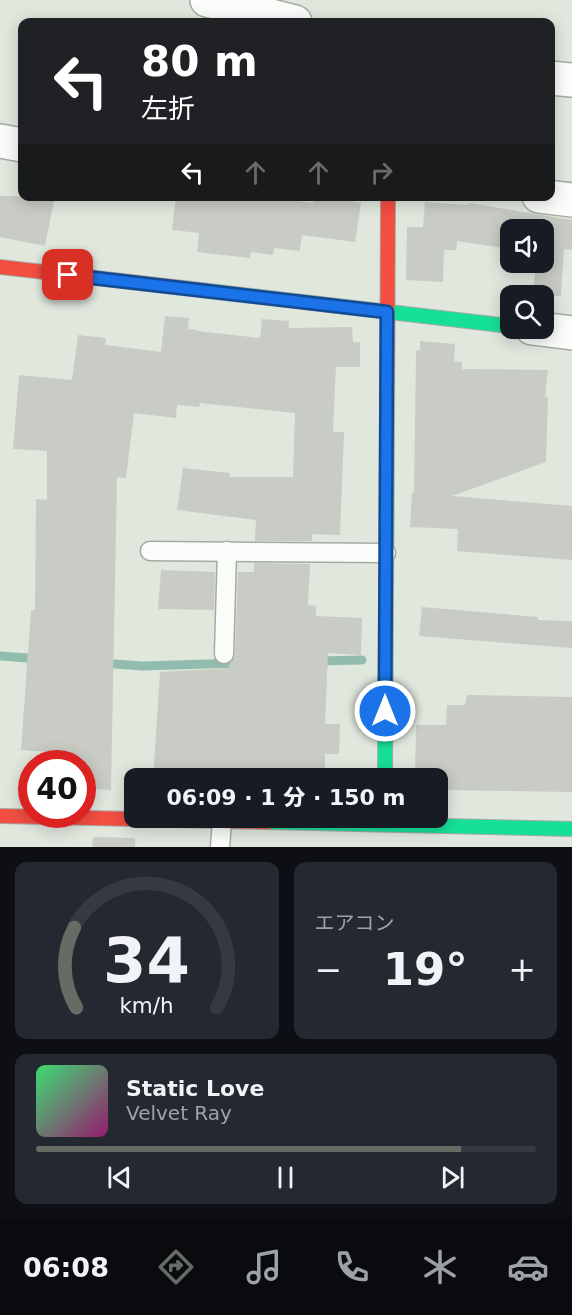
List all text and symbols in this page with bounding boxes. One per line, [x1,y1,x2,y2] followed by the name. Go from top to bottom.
[141,37,258,86] text: 80 m
[42,42,120,120] icon: left
[141,93,195,124] text: 左折
[176,156,209,189] icon: left
[239,156,272,189] icon: ahead
[302,156,335,189] icon: ahead
[365,156,398,189] icon: right
[500,219,554,339] map controls
[500,219,554,273] button: sound
[42,249,93,300] pin
[51,258,84,291] icon: arrive
[500,285,554,339] button: search
[353,679,417,743] position arrow
[18,750,96,828] speed limit sign: 40
[167,785,405,810] text: 06:09 · 1 分 · 150 m
[315,911,395,935] text: エアコン
[103,924,190,997] text: 34
[383,943,468,996] text: 19°
[315,950,342,989] text: −
[508,950,536,989] text: +
[120,993,174,1018] text: km/h
[126,1076,264,1101] text: Static Love
[126,1101,232,1125] text: Velvet Ray
[103,1161,136,1194] icon: previous
[269,1161,302,1194] icon: pause
[436,1161,469,1194] icon: next
[155,1246,197,1288] icon: directions
[243,1246,285,1288] icon: music
[331,1246,373,1288] icon: phone
[419,1246,461,1288] icon: climate
[507,1246,549,1288] icon: car
[23,1252,109,1283] text: 06:08

